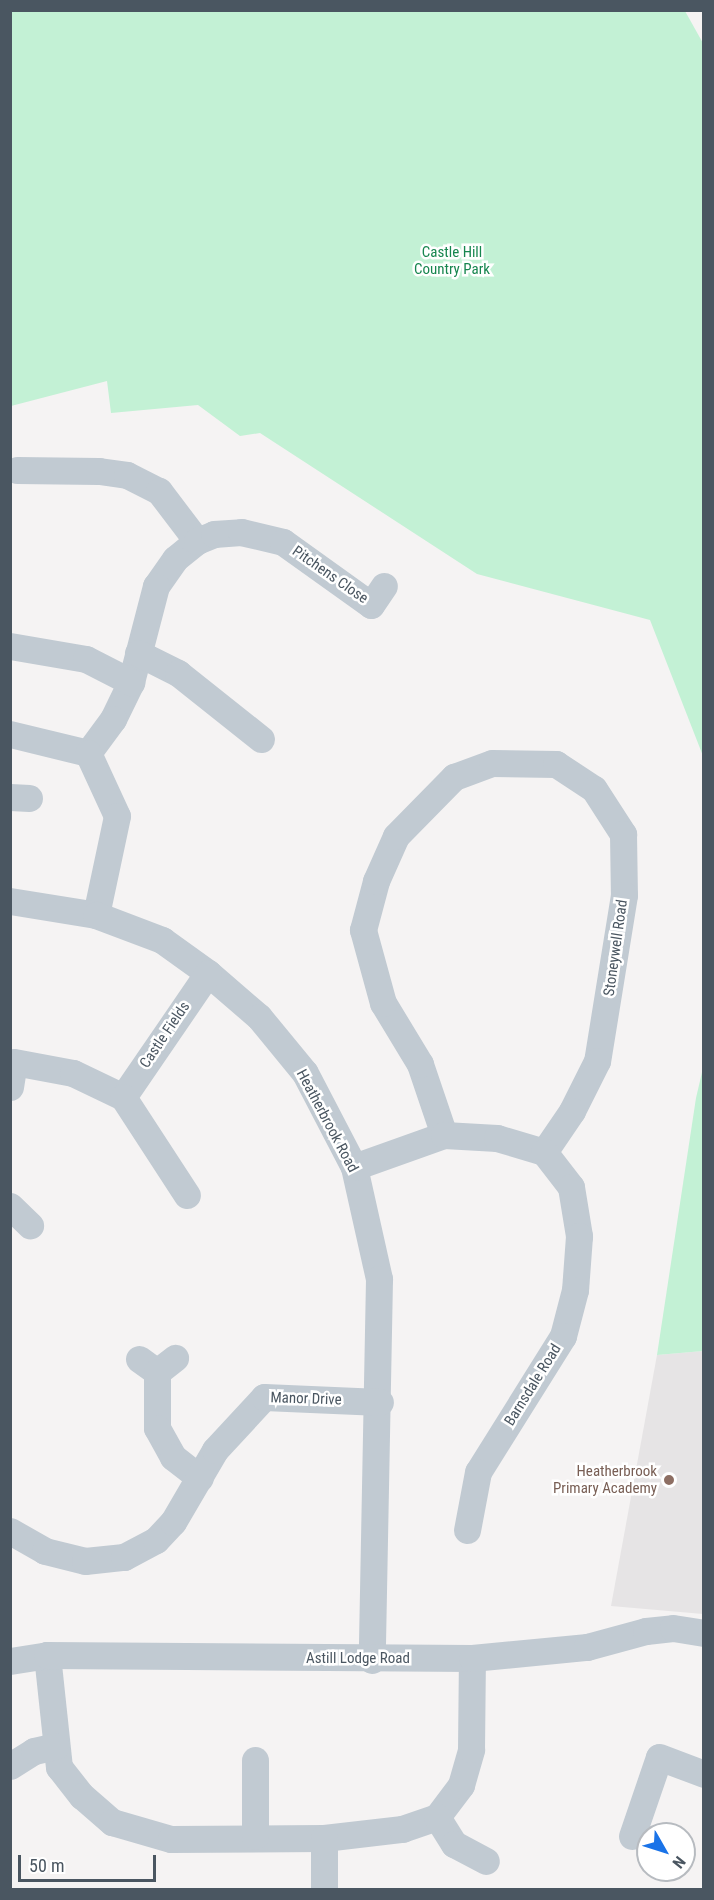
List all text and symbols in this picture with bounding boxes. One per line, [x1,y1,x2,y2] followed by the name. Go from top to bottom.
[414,243,490,278] park label: Castle Hill Country Park
[289,542,371,608] street label: Pitchens Close
[600,899,632,997] street label: Stoneywell Road
[136,998,194,1072] street label: Castle Fields
[292,1066,362,1176] street label: Heatherbrook Road
[501,1341,565,1429] street label: Barnsdale Road
[270,1389,342,1409] street label: Manor Drive
[553,1462,657,1497] place label: Heatherbrook Primary Academy
[662,1473,676,1487] marker: Heatherbrook Primary Academy
[306,1650,410,1668] street label: Astill Lodge Road
[636,1822,696,1882] north arrow
[21,1843,159,1881] scale bar
[668,1853,689,1872] text: N
[29,1855,64,1876] text: 50 m

